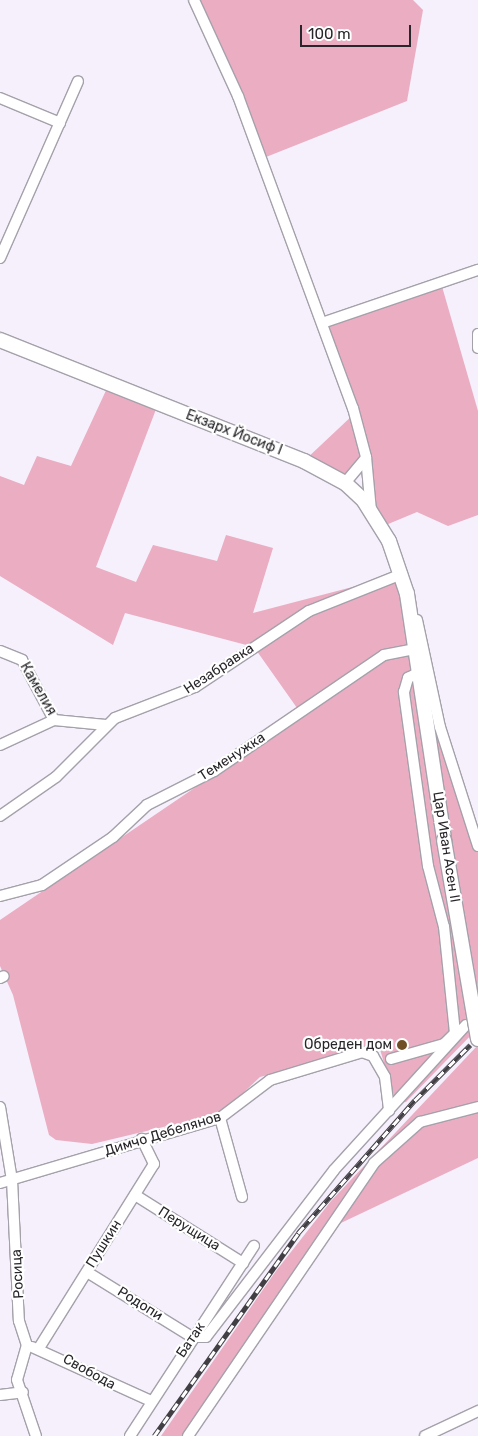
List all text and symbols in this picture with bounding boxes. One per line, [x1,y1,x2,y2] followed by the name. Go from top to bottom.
[303,15,414,47] scale bar
[308,25,350,43] text: 100 m
[183,407,285,459] street label: Екзарх Йосиф I
[181,640,257,698] street label: Незабравка
[16,660,60,718] street label: Камелия
[196,729,268,785] street label: Теменужка
[429,790,463,904] street label: Цар Иван Асен II
[304,1037,392,1053] place label: Обреден дом
[396,1039,408,1051] marker: Обреден дом
[103,1108,223,1160] street label: Димчо Дебелянов
[155,1203,223,1255] street label: Перущица
[83,1217,125,1271] street label: Пушкин
[8,1249,28,1299] street label: Росица
[114,1284,166,1324] street label: Родопи
[173,1319,209,1361] street label: Батак
[60,1351,118,1393] street label: Свобода

